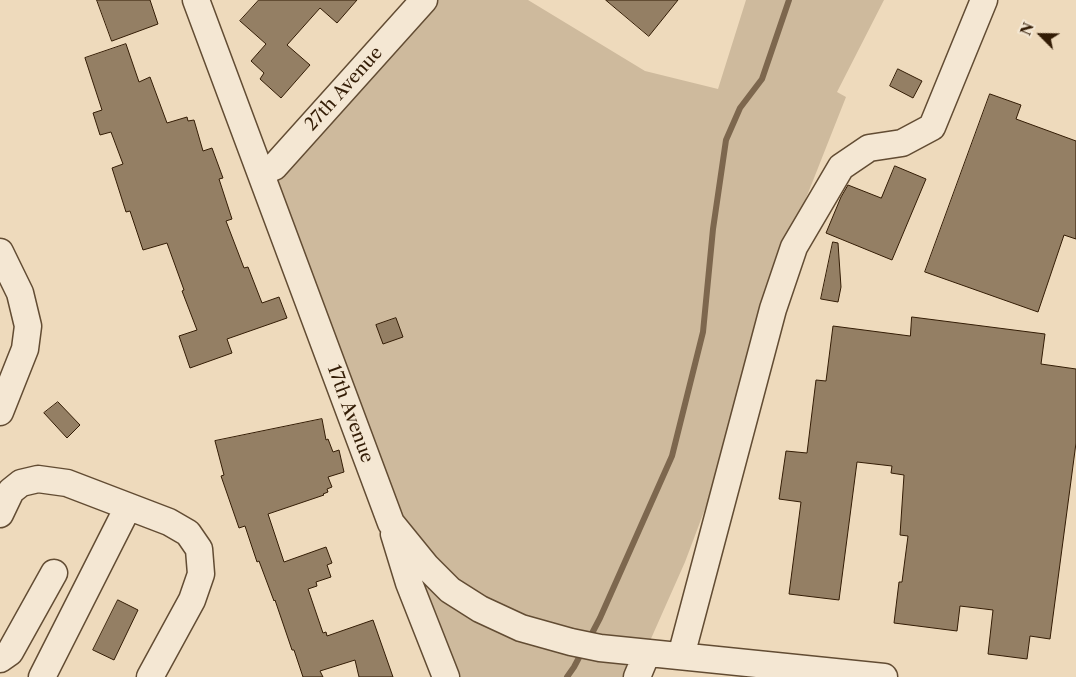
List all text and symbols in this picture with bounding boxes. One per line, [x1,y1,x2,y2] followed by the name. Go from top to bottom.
[1016,10,1066,60] north arrow
[1017,20,1038,38] text: N
[301,43,387,135] street label: 27th Avenue
[322,362,378,466] street label: 17th Avenue

